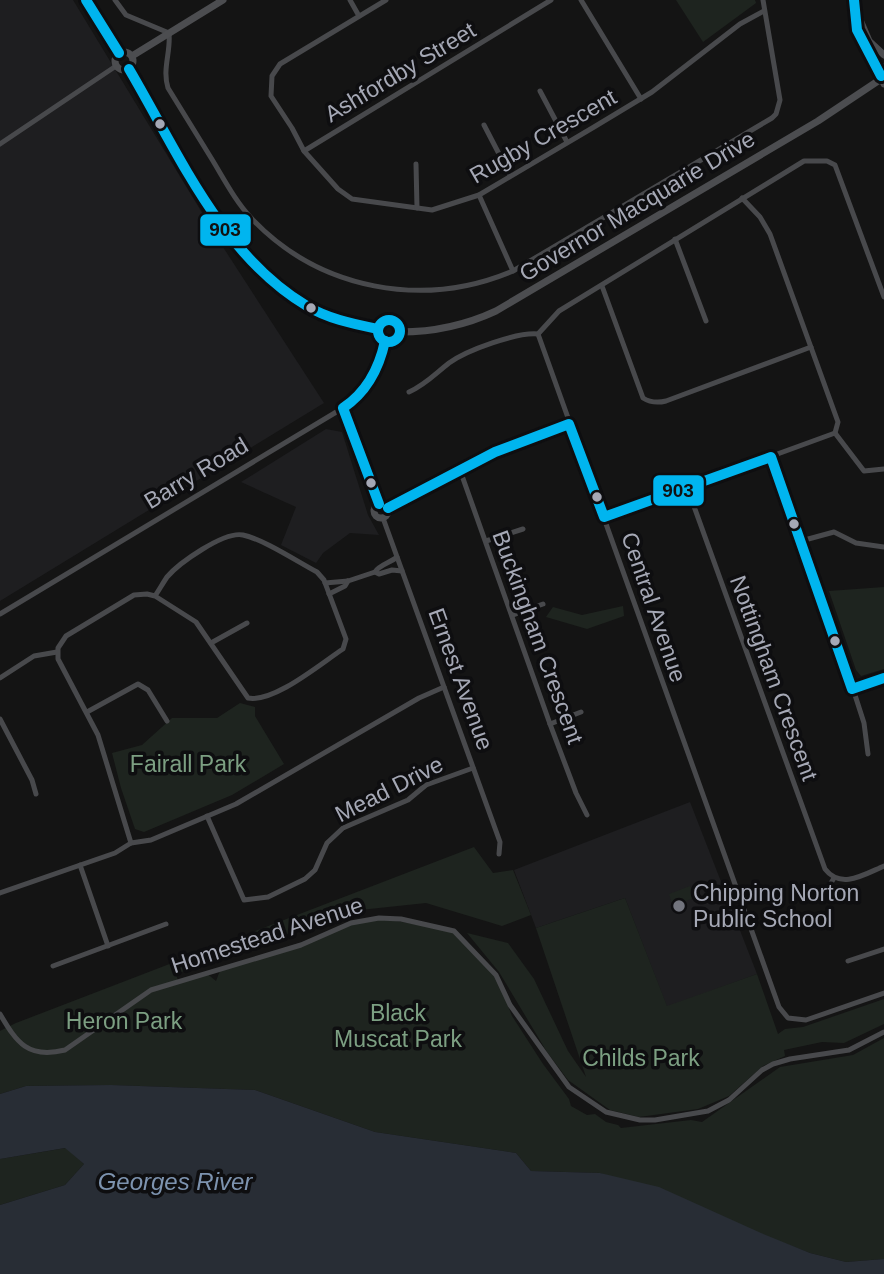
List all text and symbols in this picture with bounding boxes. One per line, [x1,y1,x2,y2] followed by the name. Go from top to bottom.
[320,16,481,127] street label: Ashfordby Street
[465,83,621,188] street label: Rugby Crescent
[153,117,167,131] unlabelled marker
[515,125,759,287] street label: Governor Macquarie Drive
[199,213,252,247] line badge: 903
[209,219,241,240] text: 903
[304,301,318,315] unlabelled marker
[139,432,253,514] street label: Barry Road
[652,474,705,507] line badge: 903
[364,476,378,490] unlabelled marker
[662,480,694,501] text: 903
[590,490,604,504] unlabelled marker
[787,517,801,531] unlabelled marker
[487,527,589,748] street label: Buckingham Crescent
[616,529,692,685] street label: Central Avenue
[725,572,823,785] street label: Nottingham Crescent
[423,604,499,754] street label: Ernest Avenue
[828,634,842,648] unlabelled marker
[130,751,247,777] park label: Fairall Park
[331,751,447,827] street label: Mead Drive
[693,880,859,932] place label: Chipping Norton Public School
[168,892,366,978] street label: Homestead Avenue
[671,898,687,914] marker: Chipping Norton Public School
[334,1000,462,1052] park label: Black Muscat Park
[66,1008,183,1034] park label: Heron Park
[582,1045,700,1071] park label: Childs Park
[98,1168,253,1195] water label: Georges River

